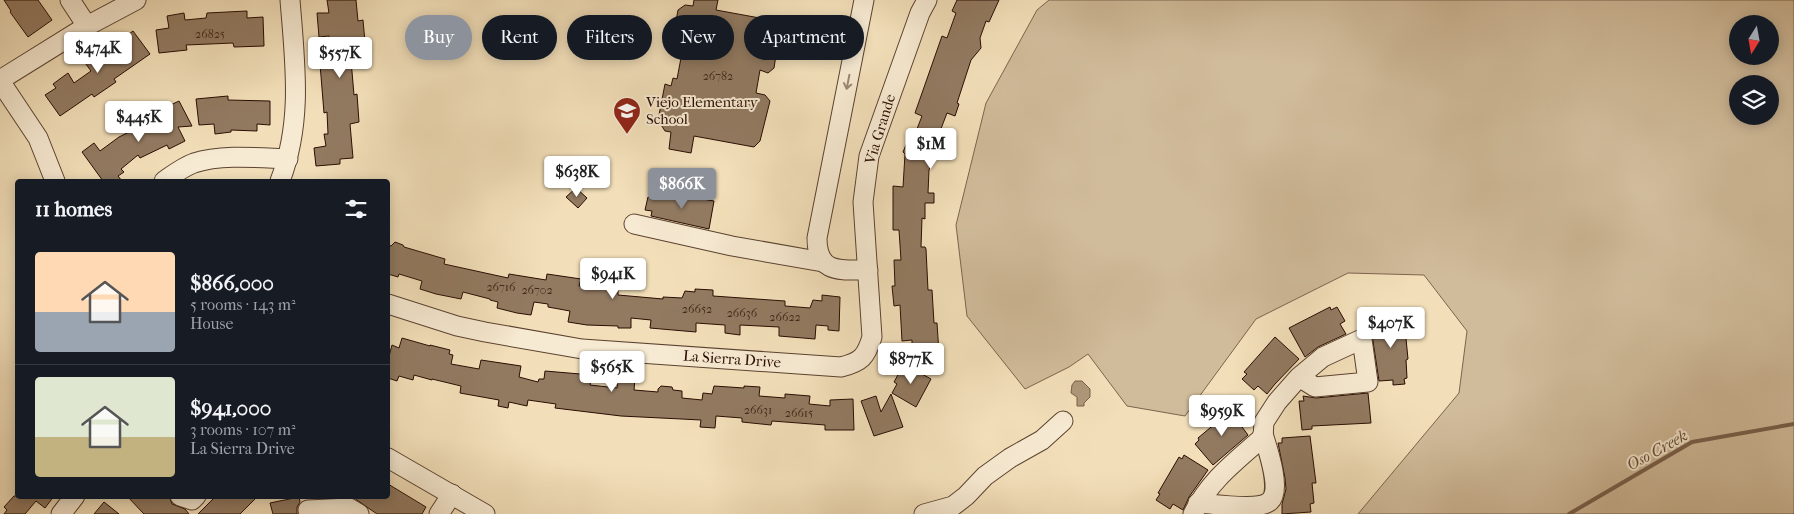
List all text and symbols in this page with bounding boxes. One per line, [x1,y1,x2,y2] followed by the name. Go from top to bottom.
[405,15,472,60] chip: Buy
[482,15,557,60] chip: Rent
[567,15,652,60] chip: Filters
[662,15,734,60] chip: New
[744,15,864,60] chip: Apartment
[1729,15,1779,65] north arrow
[1729,15,1779,125] map controls
[195,27,225,41] house number: 26825
[63,32,133,74] pin: $474K
[305,36,375,79] pin: $557K
[75,38,121,57] text: $474K
[319,43,361,62] text: $557K
[703,69,733,83] house number: 26782
[843,74,853,90] one-way arrow
[1729,75,1779,125] button: layers
[861,91,899,167] street label: Via Grande
[645,93,759,128] place label: Viejo Elementary School
[612,96,642,135] school or university icon: Viejo Elementary School
[104,100,174,143] pin: $445K
[116,107,162,126] text: $445K
[907,128,955,170] pin: $1M
[916,134,946,153] text: $1M
[542,156,612,198] pin: $638K
[555,162,599,181] text: $638K
[647,168,717,210] pin: $866K
[659,174,705,193] text: $866K
[342,195,370,223] icon: filters
[35,197,112,221] text: 11 homes
[578,258,648,300] pin: $941K
[591,264,635,283] text: $941K
[190,271,274,295] text: $866,000
[75,272,135,332] icon: home
[486,280,516,294] house number: 26716
[521,283,553,297] house number: 26702
[190,295,295,314] text: 5 rooms · 143 m²
[682,302,712,316] house number: 26652
[727,306,758,320] house number: 26636
[1356,306,1426,349] pin: $407K
[769,310,801,324] house number: 26622
[1368,313,1414,332] text: $407K
[190,314,233,333] text: House
[876,342,946,385] pin: $877K
[682,347,782,371] street label: La Sierra Drive
[889,349,933,368] text: $877K
[577,350,647,393] pin: $565K
[591,357,633,376] text: $565K
[1187,394,1257,437] pin: $959K
[190,396,271,420] text: $941,000
[75,397,135,457] icon: home
[1200,401,1244,420] text: $959K
[744,403,772,417] house number: 26631
[785,406,813,420] house number: 26615
[190,420,296,439] text: 3 rooms · 107 m²
[1623,426,1691,474] water label: Oso Creek
[190,439,295,458] text: La Sierra Drive

